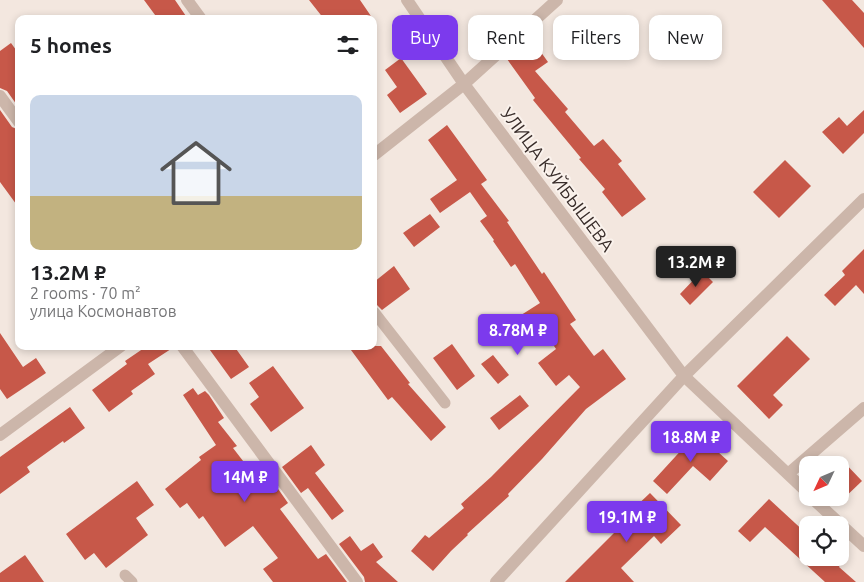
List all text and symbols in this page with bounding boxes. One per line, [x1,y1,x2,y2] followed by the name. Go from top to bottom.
[392,15,458,60] chip: Buy
[468,15,543,60] chip: Rent
[553,15,639,60] chip: Filters
[649,15,722,60] chip: New
[334,31,362,59] icon: filters
[30,33,112,57] text: 5 homes
[497,103,619,255] street label: УЛИЦА КУЙБЫШЕВА
[151,128,241,218] icon: home
[650,246,742,288] pin: 13.2M ₽
[667,253,725,271] text: 13.2M ₽
[30,260,106,284] text: 13.2M ₽
[30,284,141,302] text: 2 rooms · 70 m²
[30,302,177,320] text: улица Космонавтов
[472,314,564,356] pin: 8.78M ₽
[489,321,547,339] text: 8.78M ₽
[645,420,737,463] pin: 18.8M ₽
[662,428,720,446] text: 18.8M ₽
[799,456,849,506] north arrow
[799,456,849,566] map controls
[210,460,280,503] pin: 14M ₽
[222,468,268,486] text: 14M ₽
[581,500,673,543] pin: 19.1M ₽
[598,508,656,526] text: 19.1M ₽
[799,516,849,566] button: locate

